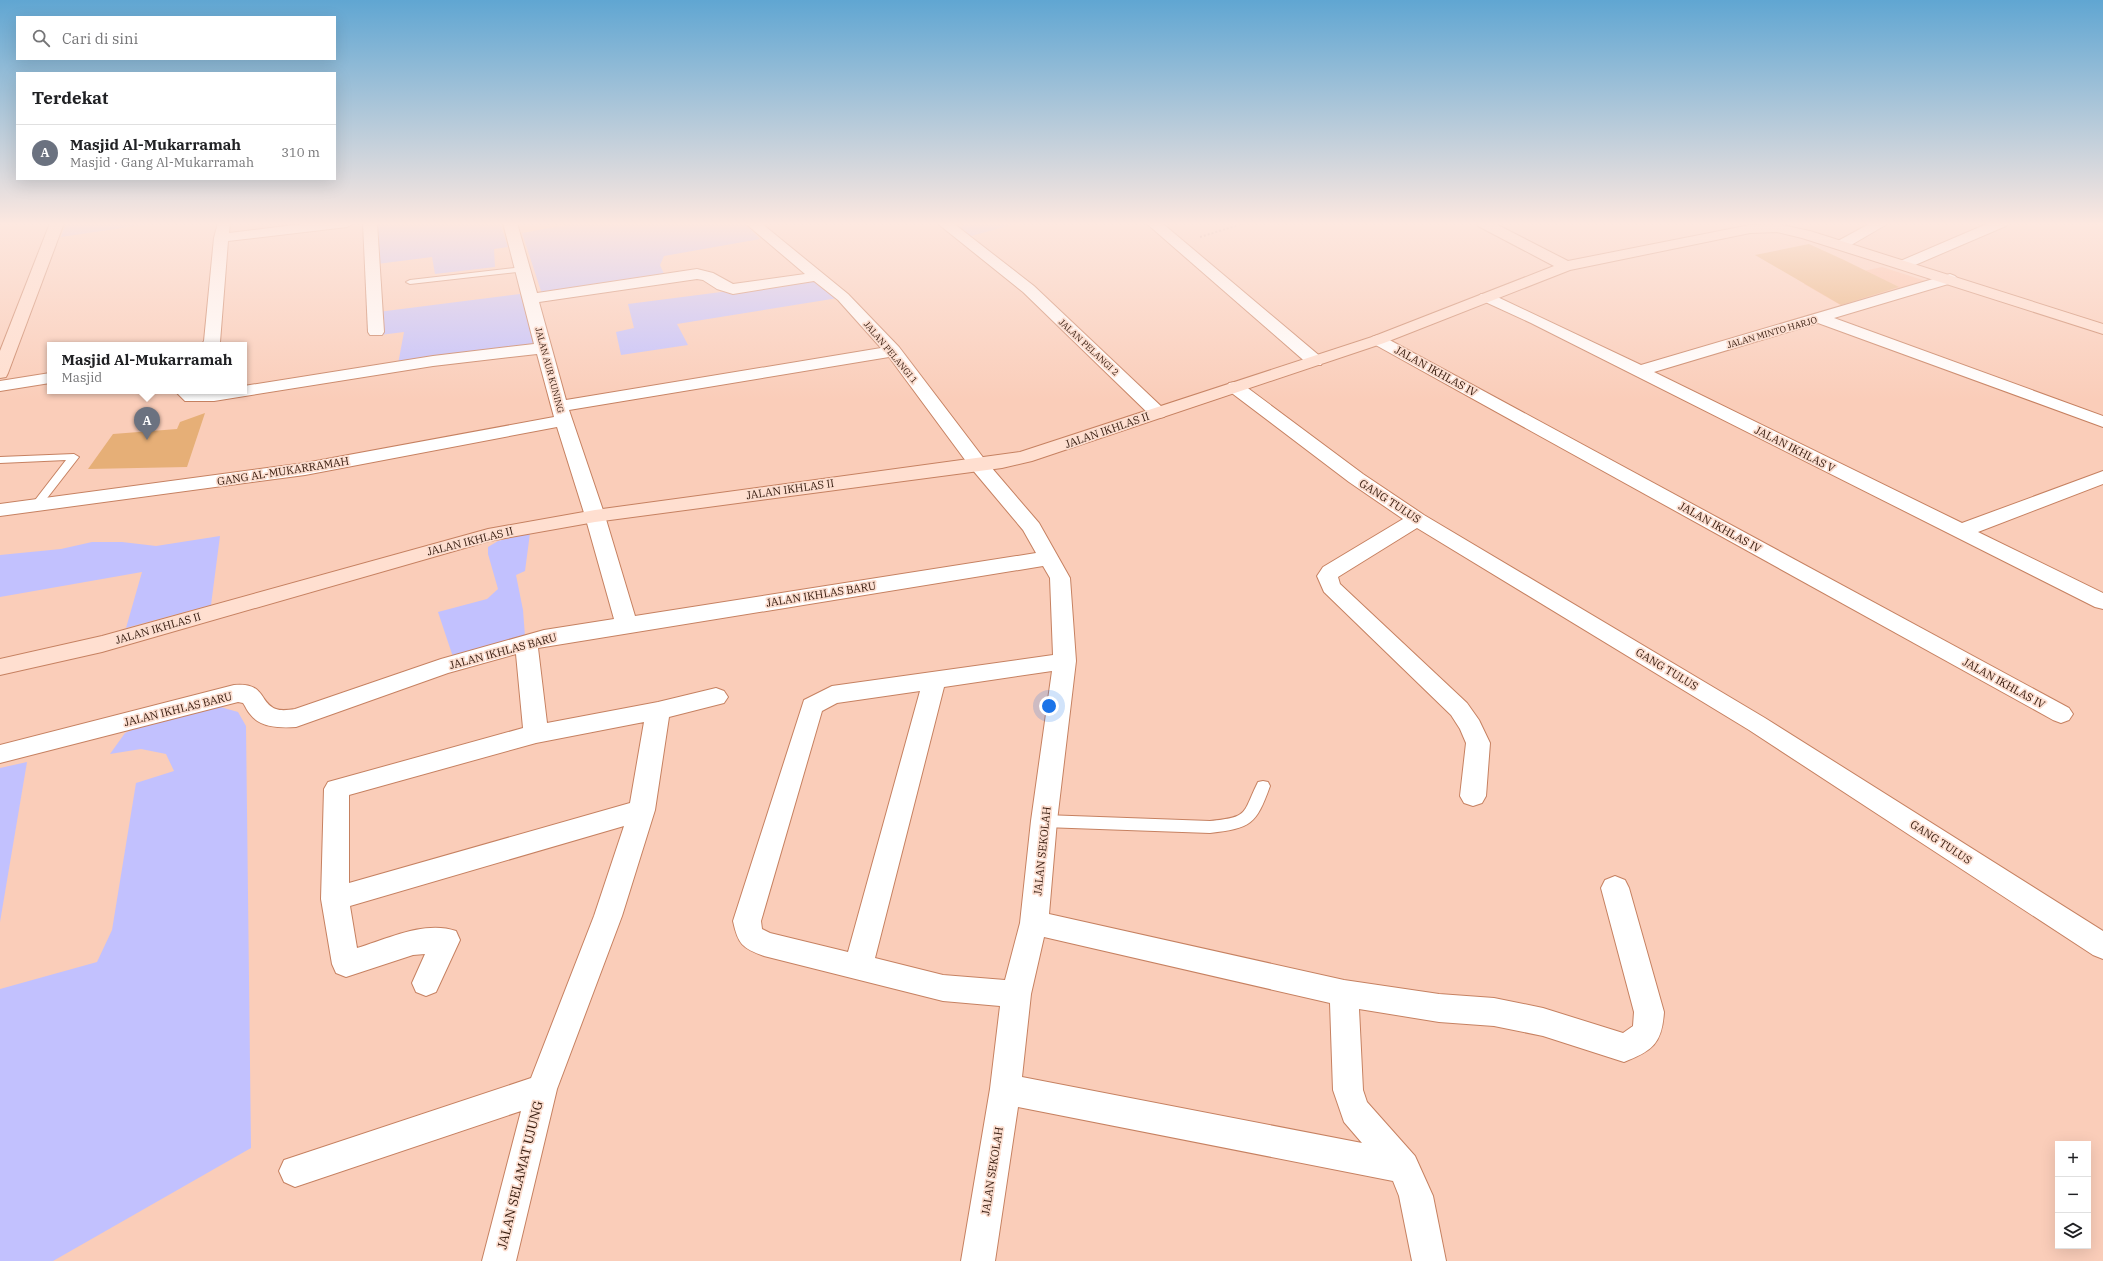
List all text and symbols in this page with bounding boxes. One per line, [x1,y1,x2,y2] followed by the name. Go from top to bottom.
[16,16,336,60] search box
[30,27,52,49] icon: search
[62,29,138,48] text: Cari di sini
[32,87,108,109] text: Terdekat
[70,135,241,154] text: Masjid Al-Mukarramah
[40,144,50,161] text: A
[281,144,320,161] text: 310 m
[70,154,254,171] text: Masjid · Gang Al-Mukarramah
[1726,314,1818,350] street label: JALAN MINTO HARJO
[1057,316,1121,378] street label: JALAN PELANGI 2
[862,319,920,385] street label: JALAN PELANGI 1
[533,326,567,414] street label: JALAN AUR KUNING
[47,342,247,394] popup
[1392,343,1480,400] street label: JALAN IKHLAS IV
[61,350,233,369] text: Masjid Al-Mukarramah
[61,369,102,386] text: Masjid
[134,407,160,440] pin: A
[1063,409,1151,451] street label: JALAN IKHLAS II
[1752,423,1838,476] street label: JALAN IKHLAS V
[216,454,350,488] street label: GANG AL-MUKARRAMAH
[745,476,835,502] street label: JALAN IKHLAS II
[1357,476,1423,526] street label: GANG TULUS
[1676,499,1764,556] street label: JALAN IKHLAS IV
[425,523,515,559] street label: JALAN IKHLAS II
[765,578,877,610] street label: JALAN IKHLAS BARU
[113,609,203,647] street label: JALAN IKHLAS II
[448,630,558,672] street label: JALAN IKHLAS BARU
[1633,645,1701,693] street label: GANG TULUS
[1960,655,2048,712] street label: JALAN IKHLAS IV
[122,689,234,729] street label: JALAN IKHLAS BARU
[1039,696,1059,716] your location
[1030,806,1054,896] street label: JALAN SEKOLAH
[1908,817,1974,867] street label: GANG TULUS
[493,1099,547,1251] street label: JALAN SELAMAT UJUNG
[978,1125,1006,1216] street label: JALAN SEKOLAH
[2055,1141,2091,1249] map controls
[2055,1141,2091,1177] button: +
[2055,1177,2091,1213] button: −
[2055,1213,2091,1249] button: layers

